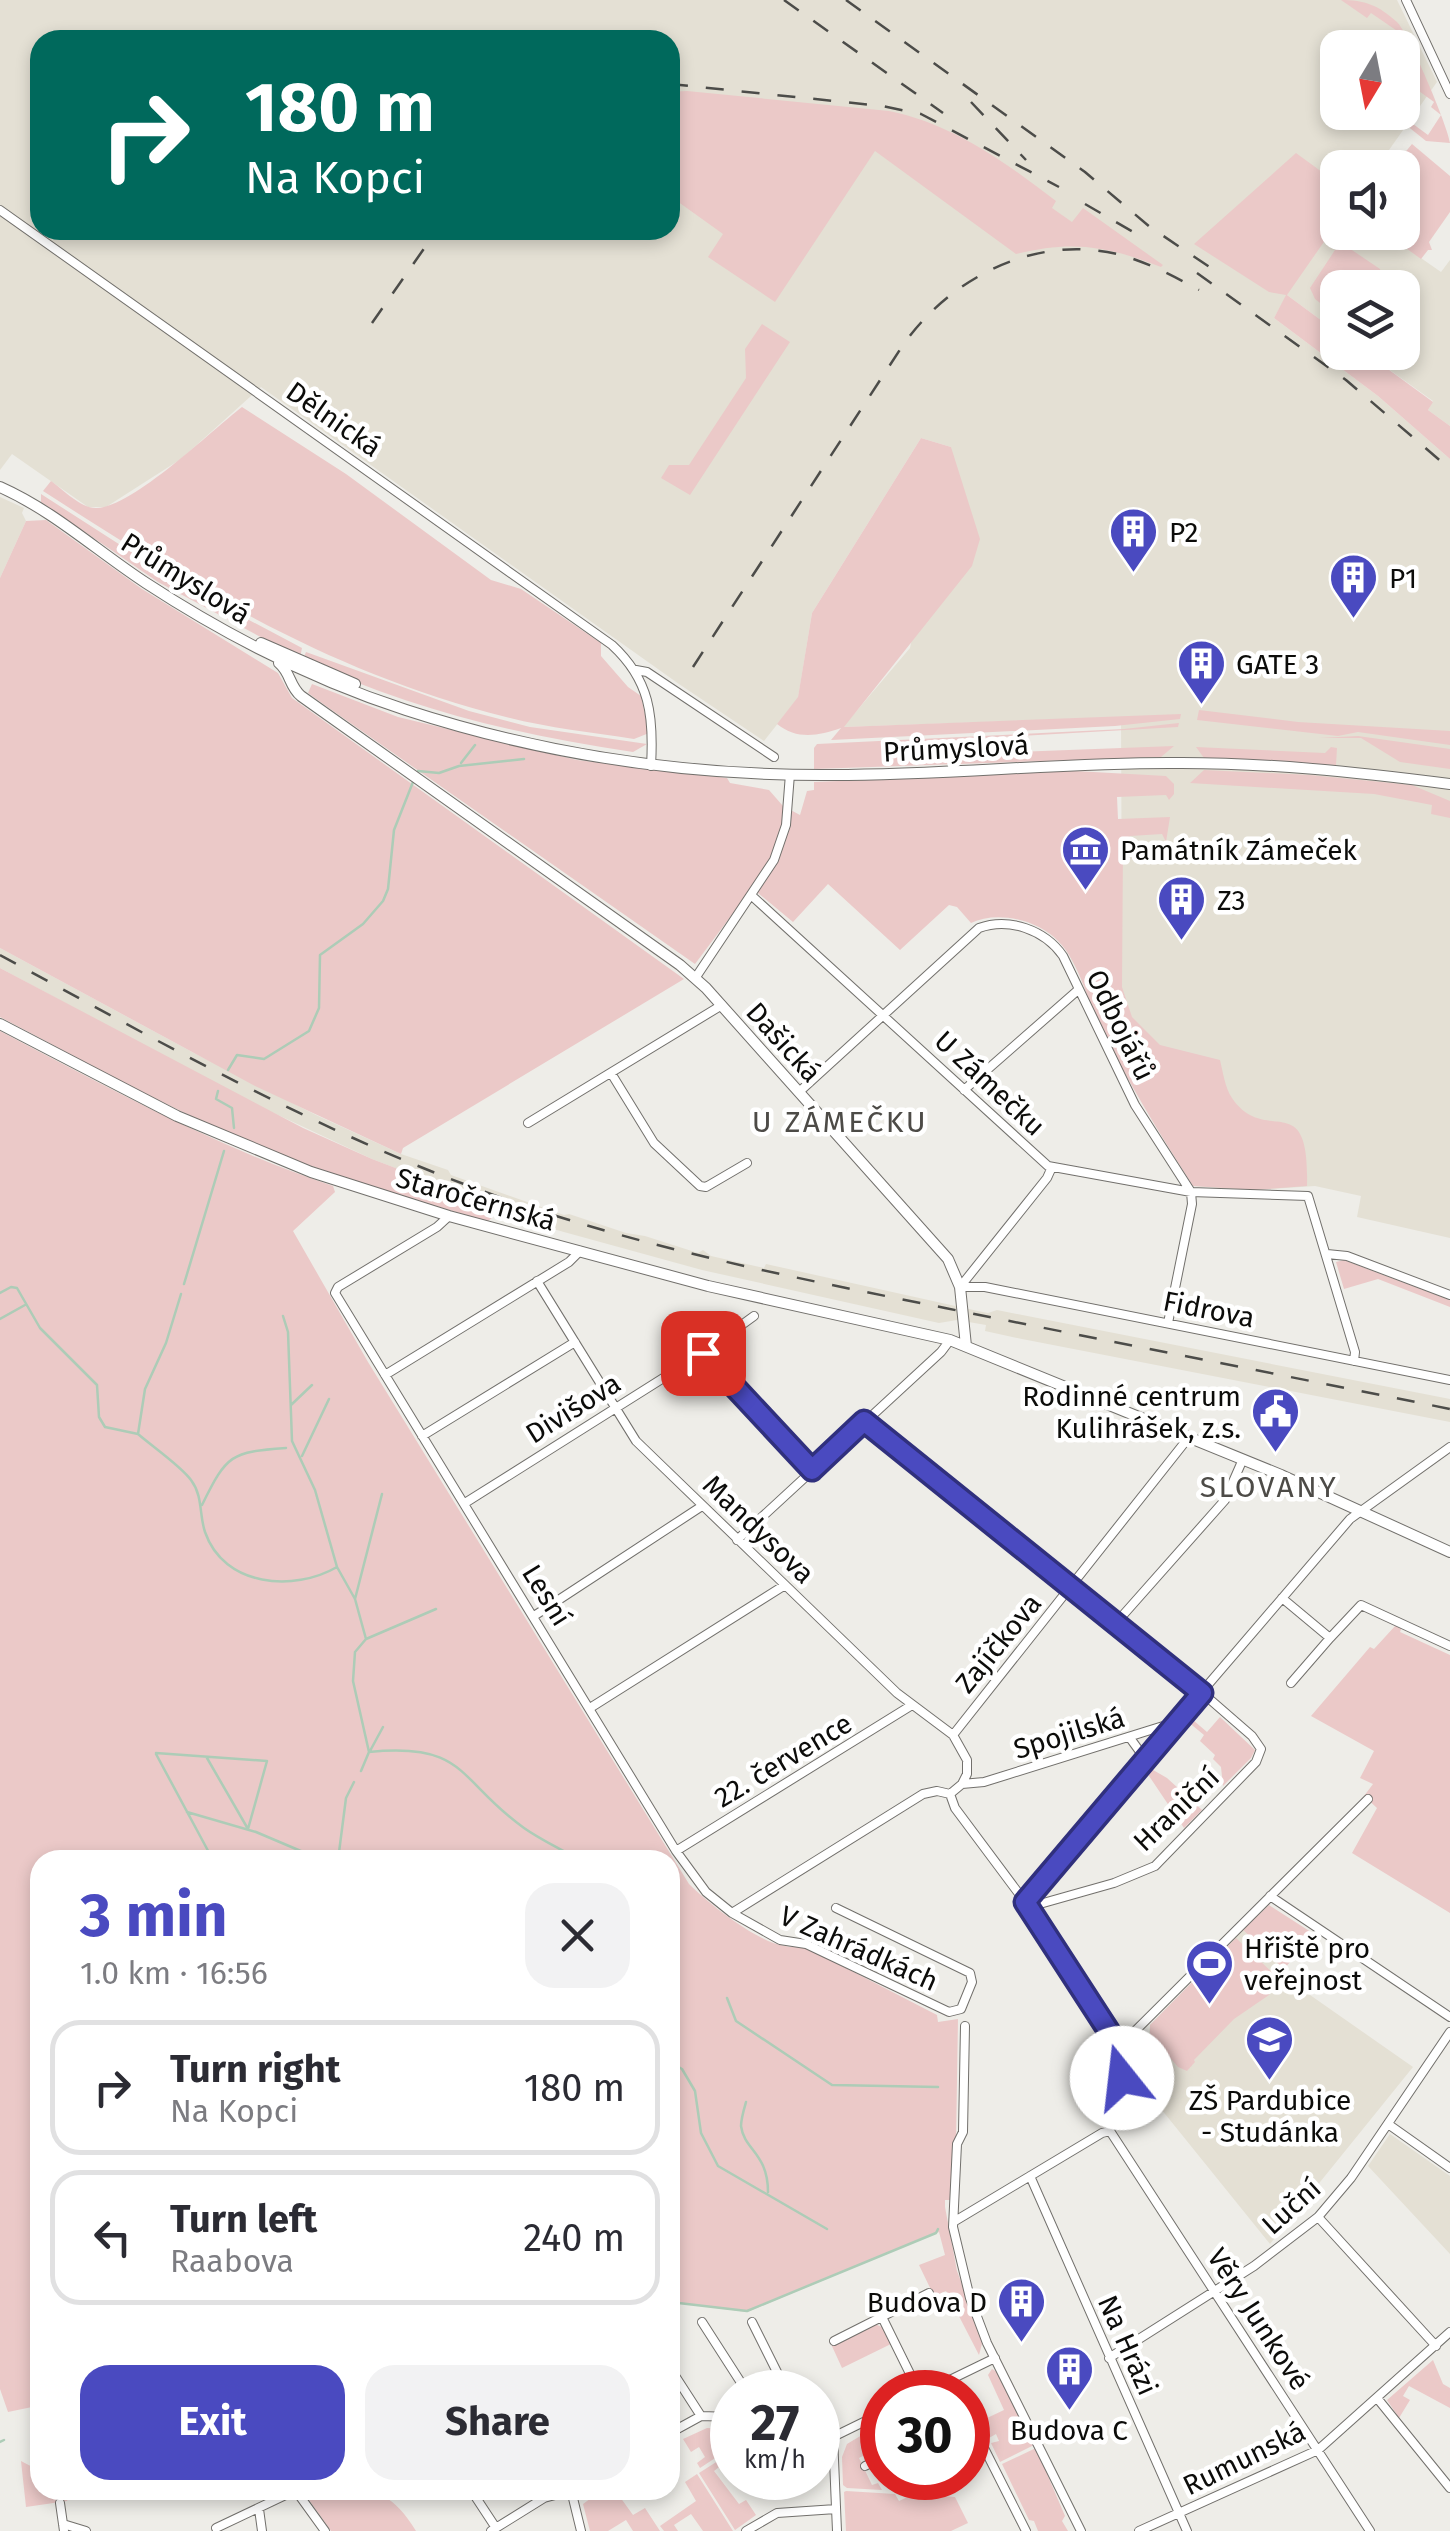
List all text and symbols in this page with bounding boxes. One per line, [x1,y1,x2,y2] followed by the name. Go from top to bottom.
[1320,30,1420,130] north arrow
[1320,30,1420,370] map controls
[245,66,435,150] text: 180 m
[80,70,210,200] icon: right
[1320,150,1420,250] button: sound
[245,151,425,205] text: Na Kopci
[1320,270,1420,370] button: layers
[280,375,388,464] street label: Dělnická
[1108,506,1160,574] building icon: P2
[1169,516,1198,549] place label: P2
[115,526,256,631] street label: Průmyslová
[1328,552,1380,620] building icon: P1
[1389,562,1417,595] place label: P1
[1175,638,1227,706] building icon: GATE 3
[1236,648,1319,681] place label: GATE 3
[882,728,1030,769] street label: Průmyslová
[1059,824,1111,892] museum icon: Památník Zámeček
[1120,834,1357,867] place label: Památník Zámeček
[1156,874,1208,942] building icon: Z3
[1217,884,1246,917] place label: Z3
[1080,964,1162,1086] street label: Odbojářů
[739,996,828,1089] street label: Dašická
[928,1024,1052,1143] street label: U Zámečku
[752,1104,928,1140] district label: U ZÁMEČKU
[392,1161,559,1238] street label: Staročernská
[1161,1284,1257,1334] street label: Fidrova
[661,1311,746,1396] pin
[676,1326,731,1381] icon: arrive
[520,1366,627,1450] street label: Divišova
[1022,1380,1241,1445] place label: Rodinné centrum Kulihrášek, z.s.
[1250,1386,1302,1454] public building icon: Rodinné centrum Kulihrášek, z.s.
[696,1468,821,1590] street label: Mandysova
[1200,1469,1338,1505] district label: SLOVANY
[515,1559,578,1632] street label: Lesní
[949,1587,1048,1699] street label: Zajíčkova
[1010,1701,1129,1766] street label: Spojilská
[709,1707,858,1814] street label: 22. července
[1127,1761,1226,1858] street label: Hraniční
[80,1880,228,1952] text: 3 min
[525,1883,630,1988] button: close
[775,1899,943,1998] street label: V Zahrádkách
[1244,1932,1370,1997] place label: Hřiště pro veřejnost
[1183,1938,1235,2006] sports icon: Hřiště pro veřejnost
[80,1954,268,1992] text: 1.0 km · 16:56
[1244,2014,1296,2082] school or university icon: ZŠ Pardubice - Studánka
[1070,2026,1174,2130] position arrow
[170,2046,340,2092] text: Turn right
[85,2060,140,2115] icon: right
[524,2065,625,2111] text: 180 m
[1189,2084,1351,2149] place label: ZŠ Pardubice - Studánka
[170,2092,298,2130] text: Na Kopci
[1255,2171,1328,2241] street label: Luční
[170,2196,317,2242] text: Turn left
[85,2210,140,2265] icon: left
[523,2215,625,2261] text: 240 m
[170,2242,294,2280] text: Raabova
[1200,2242,1317,2396] street label: Věry Junkové
[996,2276,1048,2344] building icon: Budova D
[867,2286,987,2319] place label: Budova D
[1091,2290,1164,2400] street label: Na Hrázi
[1043,2344,1095,2412] building icon: Budova C
[80,2365,345,2480] button: Exit
[365,2365,630,2480] button: Share
[860,2370,990,2500] speed limit sign: 30
[751,2393,799,2453] text: 27
[1010,2414,1128,2447] place label: Budova C
[1178,2415,1311,2502] street label: Rumunská
[744,2445,806,2475] text: km/h

